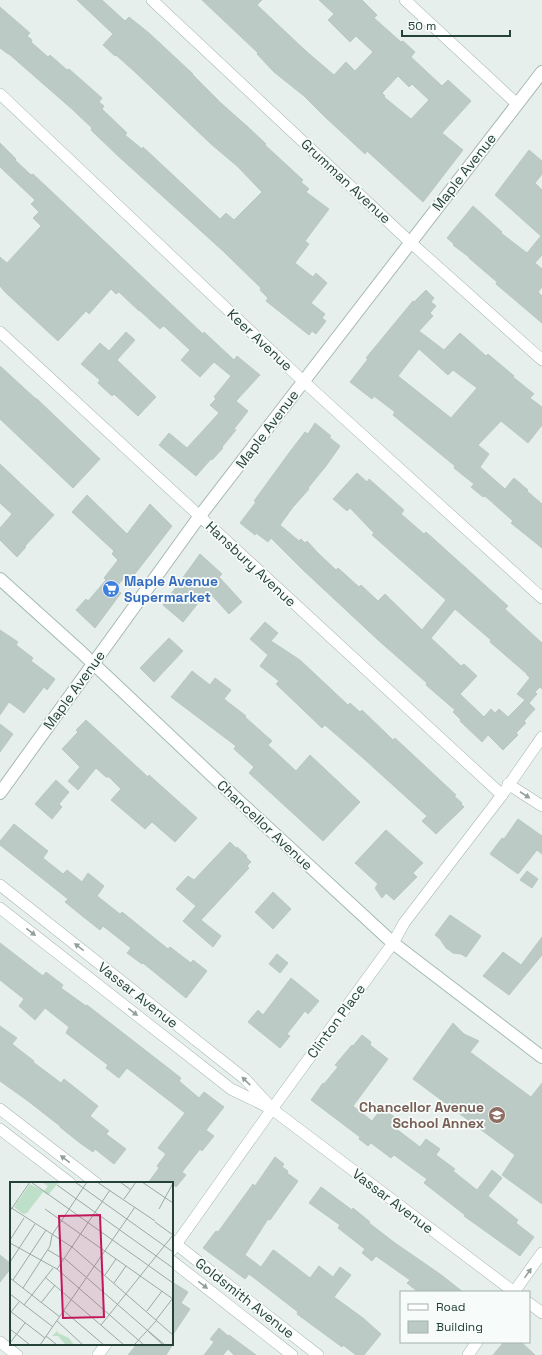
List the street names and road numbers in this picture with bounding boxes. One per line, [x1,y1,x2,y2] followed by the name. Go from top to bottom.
[428,130,500,214] street label: Maple Avenue
[297,135,395,227] street label: Grumman Avenue
[224,305,296,375] street label: Keer Avenue
[232,386,302,472] street label: Maple Avenue
[202,517,300,611] street label: Hansbury Avenue
[39,647,109,733] street label: Maple Avenue
[213,776,317,874] street label: Chancellor Avenue
[94,958,182,1032] street label: Vassar Avenue
[303,980,369,1062] street label: Clinton Place
[349,1165,437,1237] street label: Vassar Avenue
[192,1254,298,1342] street label: Goldsmith Avenue

